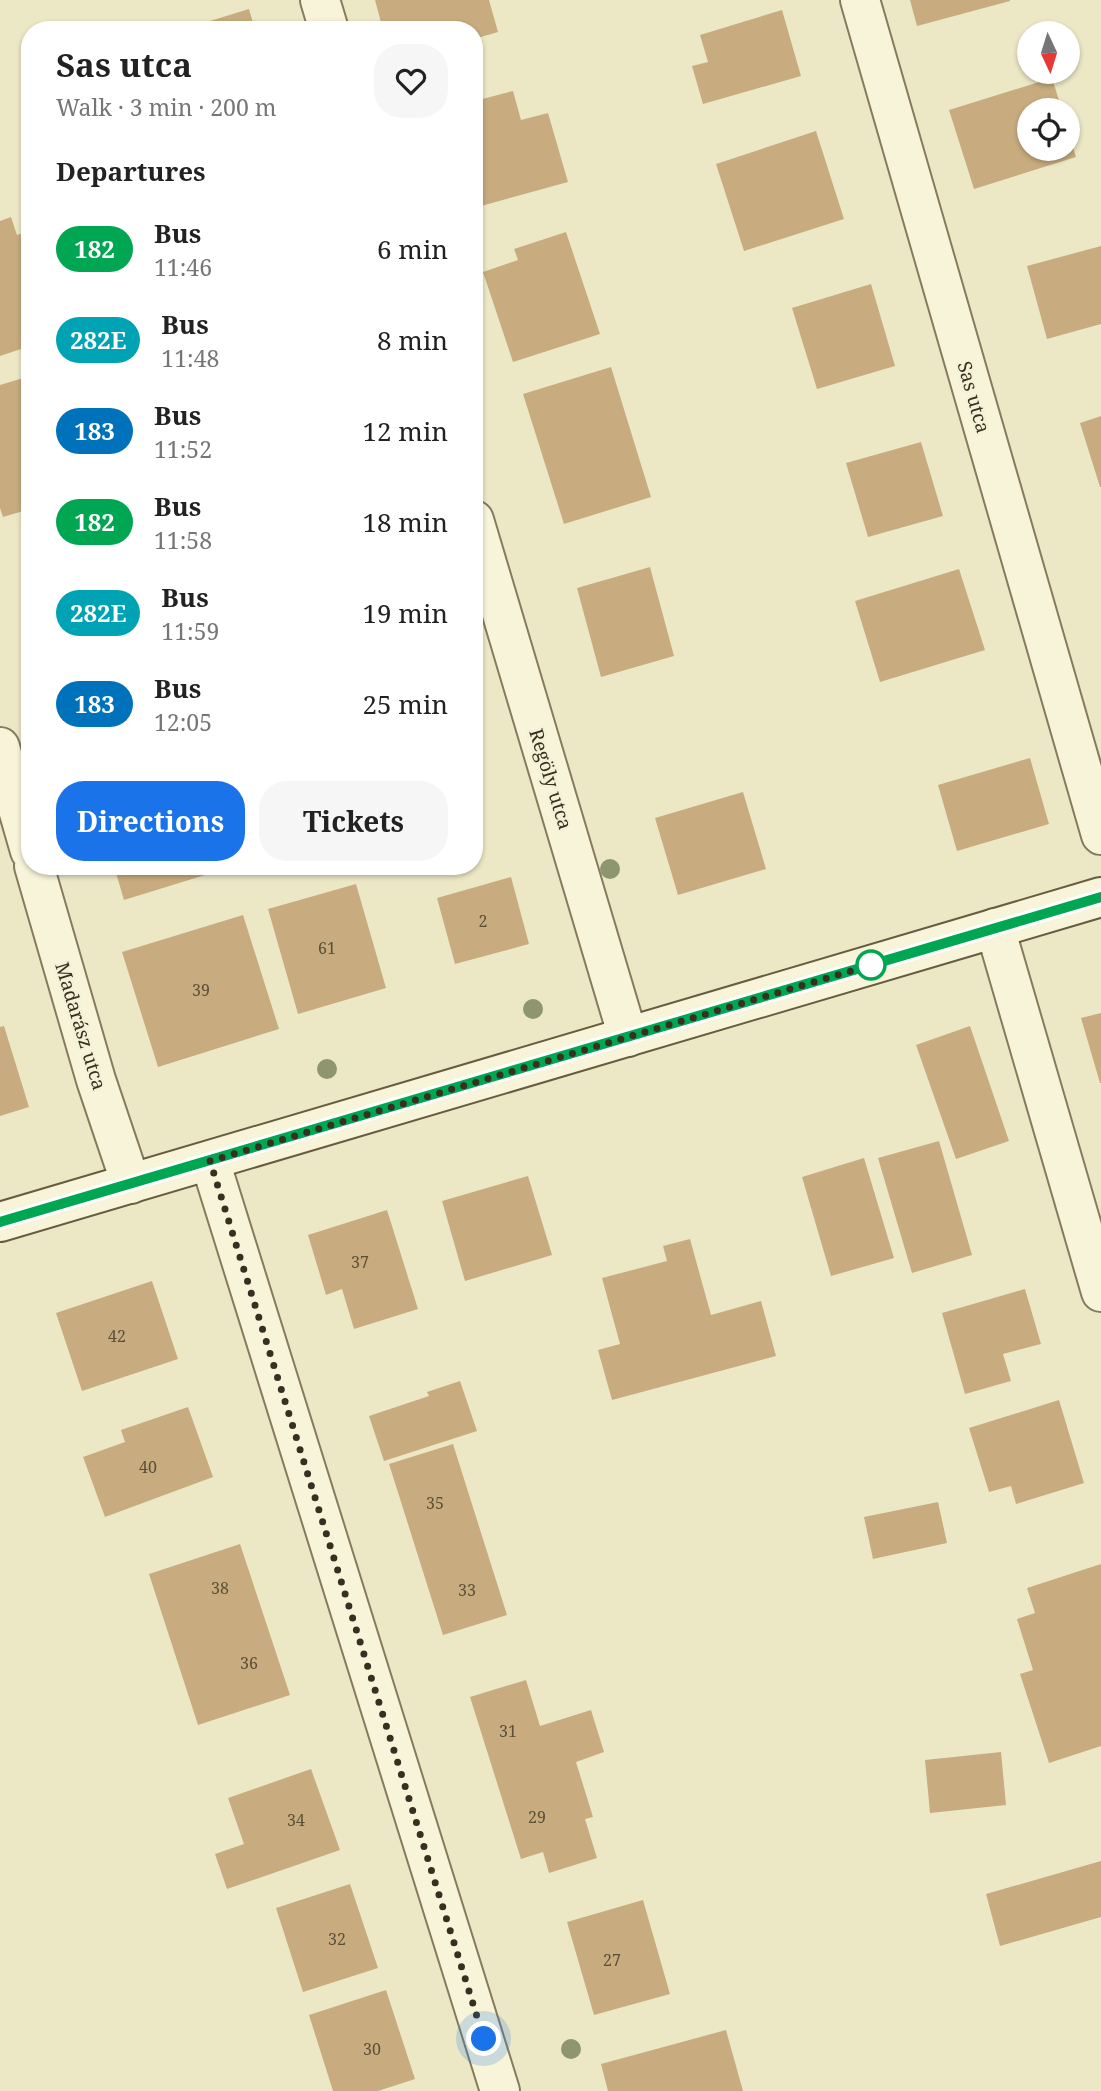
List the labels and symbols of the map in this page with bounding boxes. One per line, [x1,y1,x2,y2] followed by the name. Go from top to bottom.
[1017,21,1080,84] north arrow
[951,358,997,436] street label: Sas utca
[523,725,579,833] street label: Regöly utca
[479,910,487,932] house number: 2
[318,937,336,959] house number: 61
[856,950,886,980] unlabelled marker
[49,959,113,1093] street label: Madarász utca
[192,979,210,1001] house number: 39
[351,1251,369,1273] house number: 37
[108,1325,126,1347] house number: 42
[139,1456,157,1478] house number: 40
[426,1492,444,1514] house number: 35
[211,1577,229,1599] house number: 38
[458,1579,476,1601] house number: 33
[240,1652,258,1674] house number: 36
[499,1720,517,1742] house number: 31
[528,1806,546,1828] house number: 29
[287,1809,305,1831] house number: 34
[328,1928,346,1950] house number: 32
[603,1949,621,1971] house number: 27
[466,2021,501,2056] your location
[363,2038,381,2060] house number: 30

